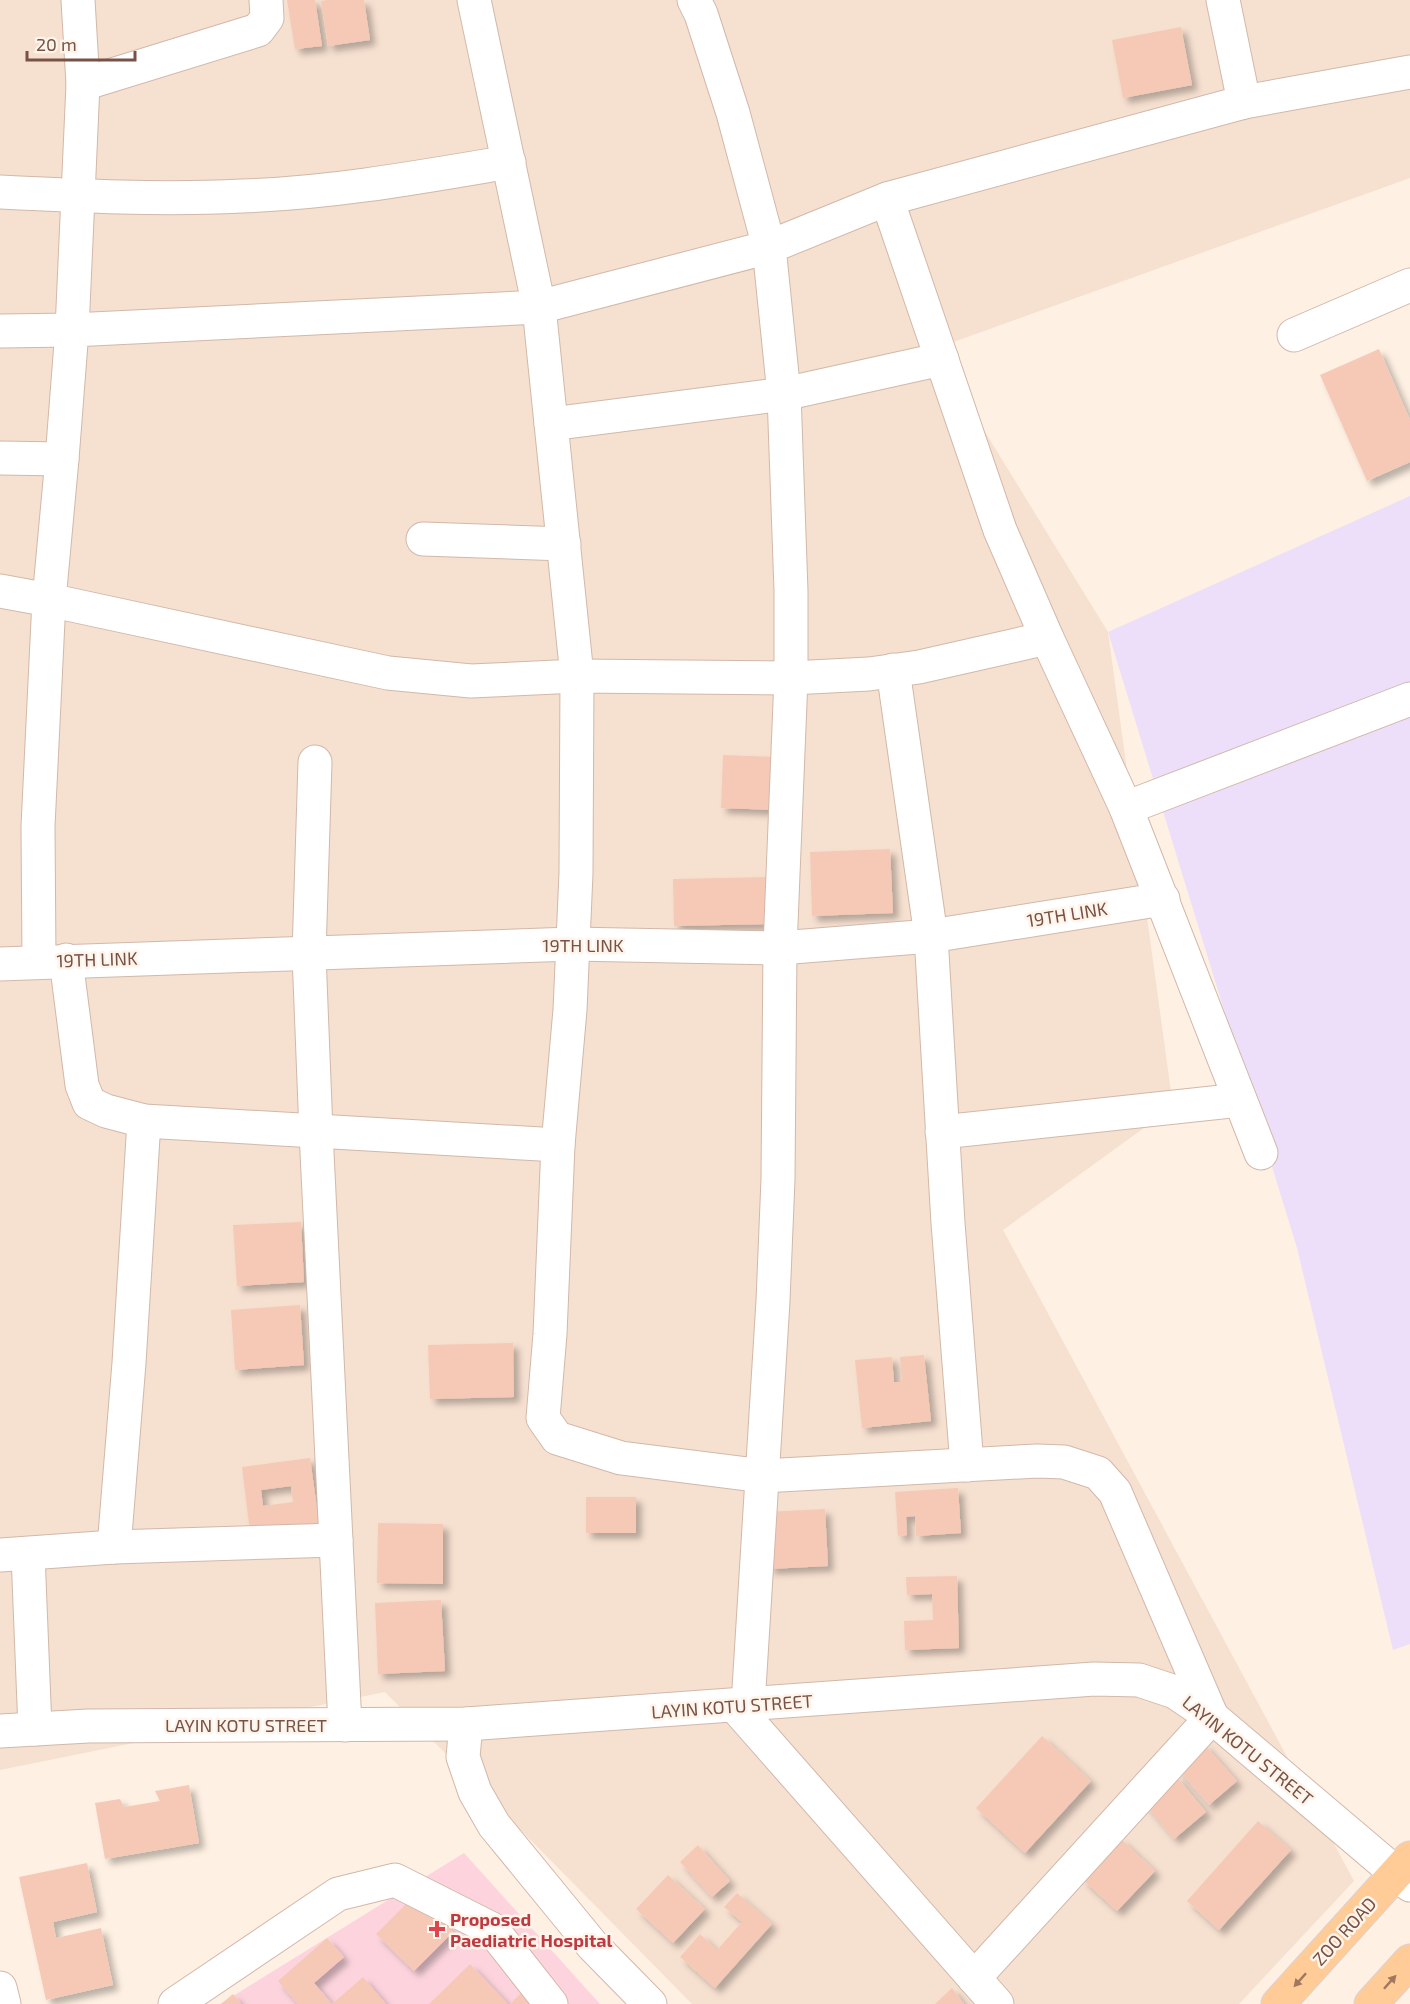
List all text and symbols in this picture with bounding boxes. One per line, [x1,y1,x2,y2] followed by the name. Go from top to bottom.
[27,24,135,62] scale bar
[36,33,77,55] text: 20 m
[1025,897,1109,931] street label: 19TH LINK
[542,934,624,956] street label: 19TH LINK
[56,947,138,971] street label: 19TH LINK
[650,1689,814,1723] street label: LAYIN KOTU STREET
[1178,1691,1318,1810] street label: LAYIN KOTU STREET
[165,1714,327,1736] street label: LAYIN KOTU STREET
[1308,1892,1380,1970] street label: ZOO ROAD
[450,1908,613,1951] place label: Proposed Paediatric Hospital
[428,1920,446,1938] marker: Proposed Paediatric Hospital
[1293,1972,1307,1987] one-way arrow
[1383,1975,1397,1990] one-way arrow

